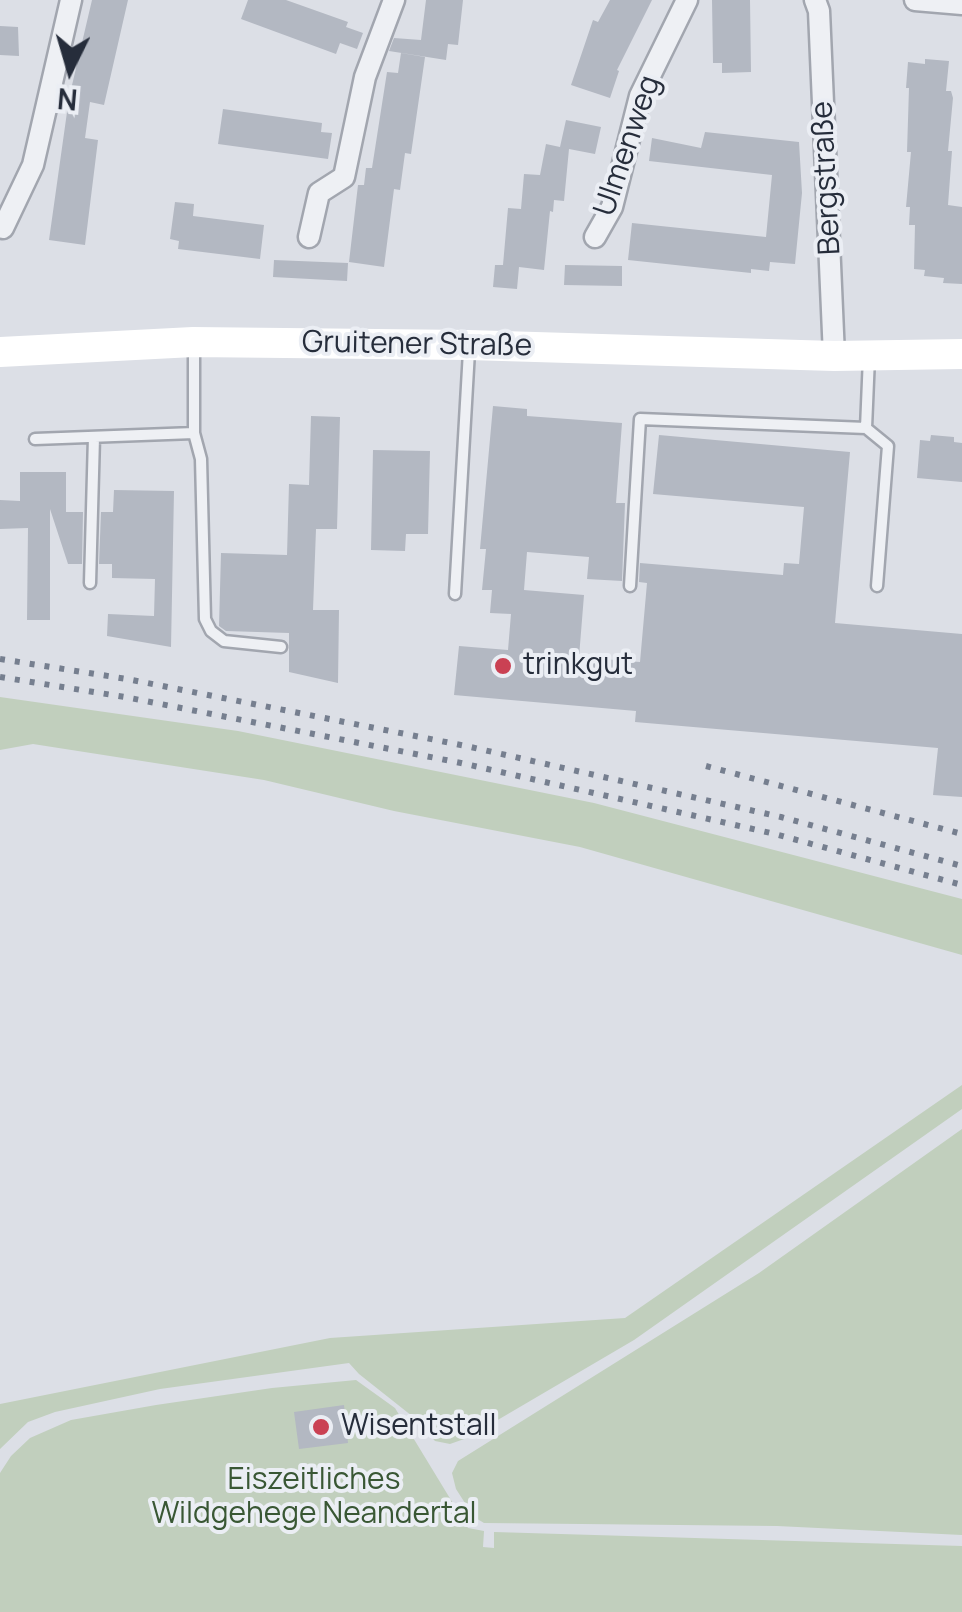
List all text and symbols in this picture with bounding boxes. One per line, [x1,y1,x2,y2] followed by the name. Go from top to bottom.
[20,20,120,120] north arrow
[587,71,669,221] street label: Ulmenweg
[56,80,79,120] text: N
[805,100,849,256] street label: Bergstraße
[302,325,532,365] street label: Gruitener Straße
[523,648,633,684] place label: trinkgut
[492,655,514,677] marker: trinkgut
[341,1409,497,1445] place label: Wisentstall
[310,1416,332,1438] marker: Wisentstall
[151,1463,477,1534] park label: Eiszeitliches Wildgehege Neandertal

